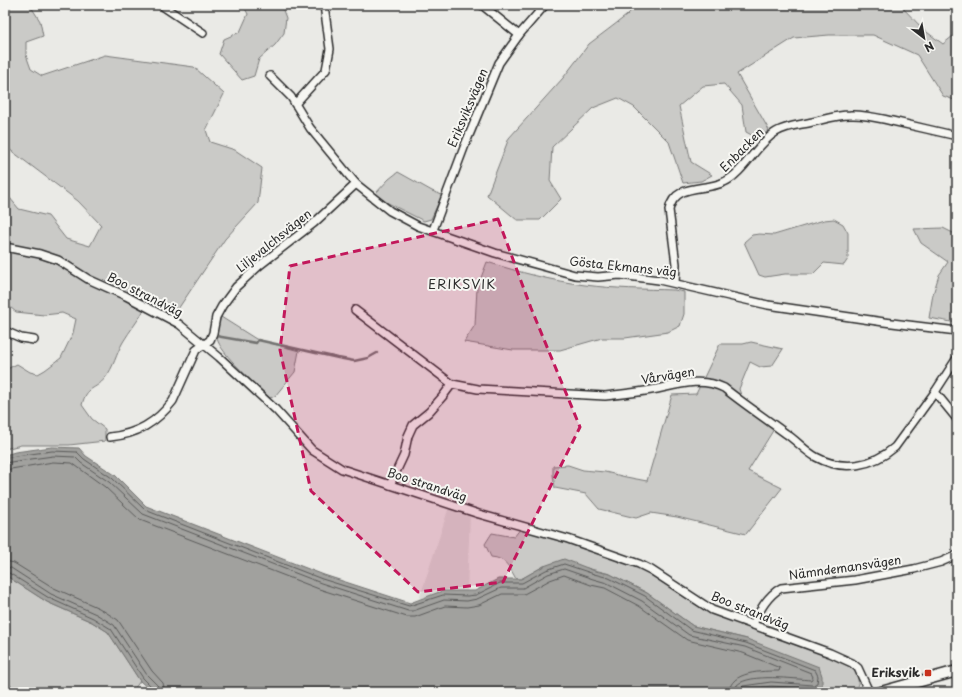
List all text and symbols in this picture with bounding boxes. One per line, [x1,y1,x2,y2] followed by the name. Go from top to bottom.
[904,18,944,58] north arrow
[921,37,938,57] text: N
[442,65,492,150] street label: Eriksviksvägen
[715,123,767,175] street label: Enbacken
[232,204,315,276] street label: Liljevalchsvägen
[569,251,678,281] street label: Gösta Ekmans väg
[105,267,186,321] street label: Boo strandväg
[428,274,496,293] district label: ERIKSVIK
[640,362,696,388] street label: Vårvägen
[385,463,469,505] street label: Boo strandväg
[787,550,902,584] street label: Nämndemansvägen
[709,586,792,634] street label: Boo strandväg
[871,663,920,681] place label: Eriksvik
[923,668,933,678] marker: Eriksvik

